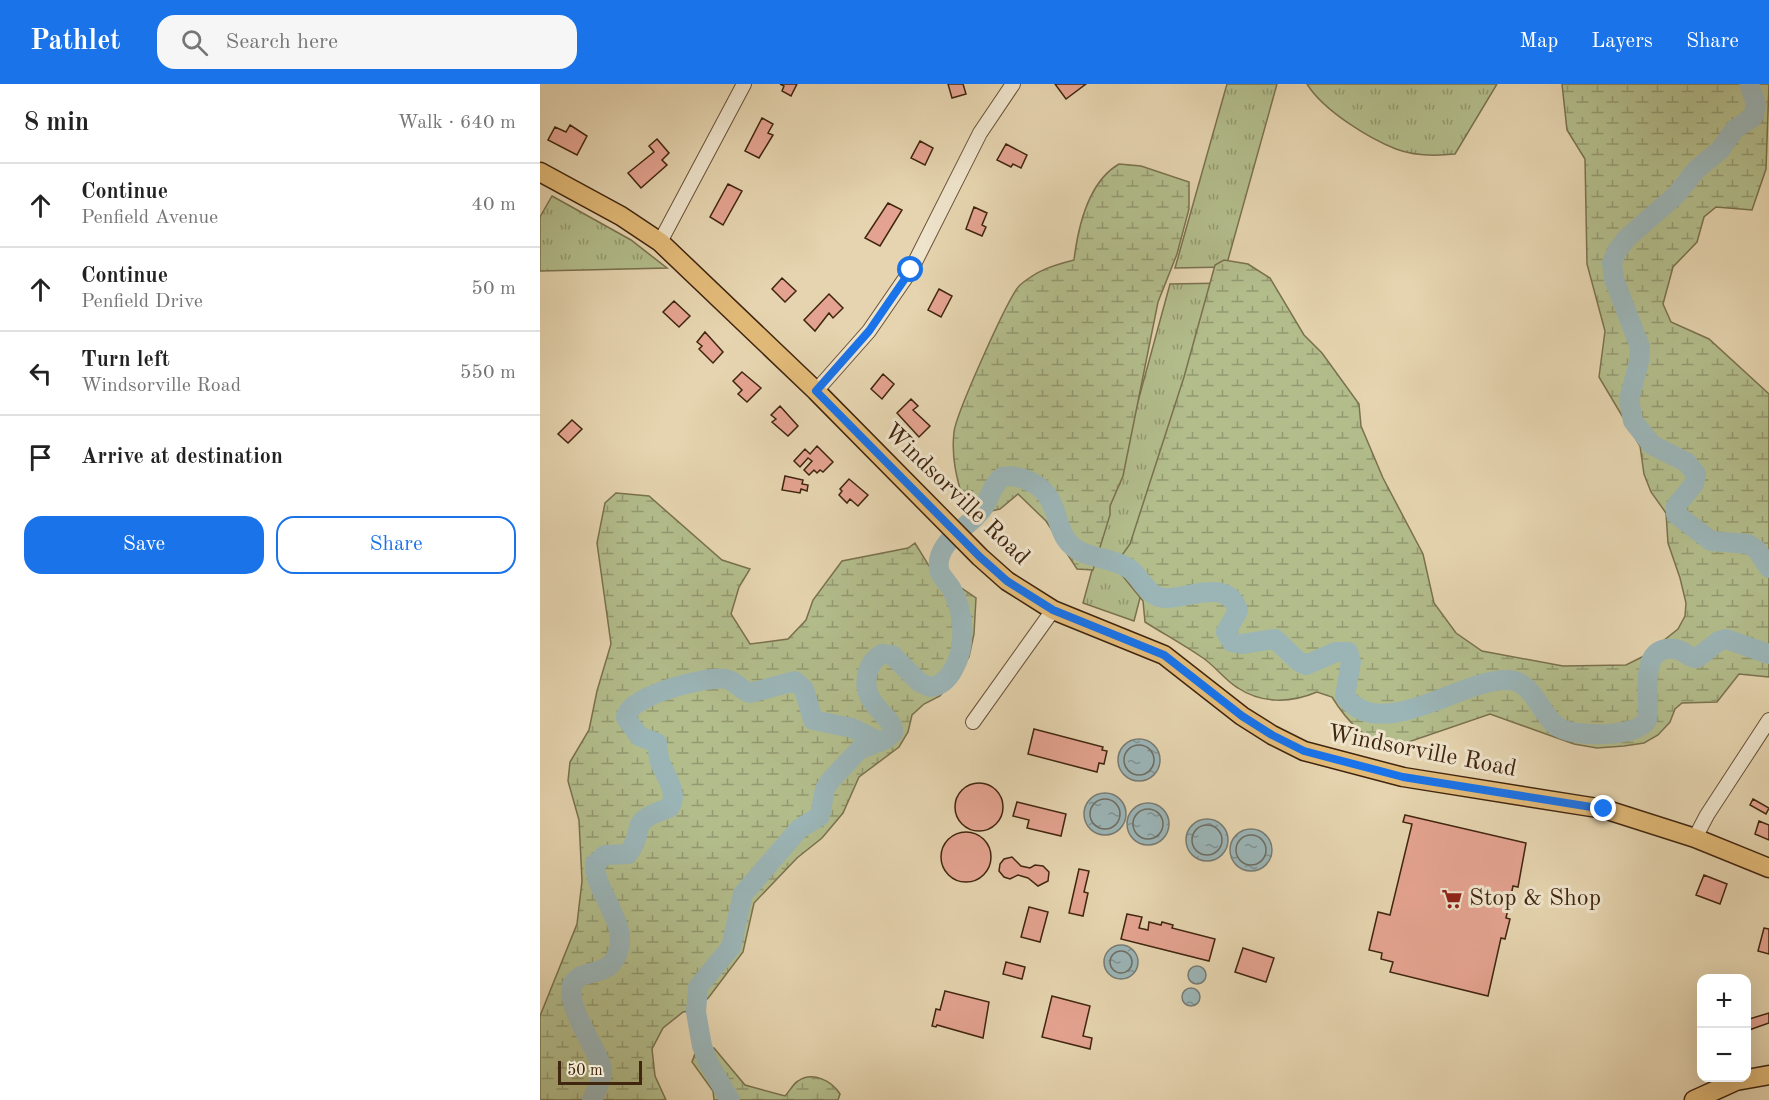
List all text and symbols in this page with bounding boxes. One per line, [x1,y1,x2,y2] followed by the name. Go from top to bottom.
[157,15,577,69] search box
[178,26,211,59] icon: search
[30,28,121,56] text: Pathlet
[226,31,338,53] text: Search here
[1519,31,1558,52] text: Map
[1591,31,1653,52] text: Layers
[1686,31,1739,52] text: Share
[24,110,89,136] text: 8 min
[397,113,516,133] text: Walk · 640 m
[81,181,168,203] text: Continue
[24,189,57,222] icon: ahead
[471,195,516,215] text: 40 m
[81,208,218,228] text: Penfield Avenue
[897,256,923,282] route start
[81,265,168,287] text: Continue
[24,273,57,306] icon: ahead
[471,279,516,299] text: 50 m
[81,292,203,312] text: Penfield Drive
[81,349,170,371] text: Turn left
[24,357,57,390] icon: left
[460,363,516,383] text: 550 m
[81,376,241,396] text: Windsorville Road
[879,420,1033,570] street label: Windsorville Road
[24,441,57,474] icon: arrive
[81,446,283,468] text: Arrive at destination
[24,516,264,574] button: Save
[276,516,516,574] button: Share
[1325,722,1519,782] street label: Windsorville Road
[1590,795,1616,821] route end
[1440,887,1464,911] supermarket icon: Stop & Shop
[1469,887,1601,911] place label: Stop & Shop
[1697,974,1751,1082] map controls
[1697,974,1751,1028] button: +
[1697,1028,1751,1082] button: −
[558,1058,642,1086] scale bar
[567,1063,603,1079] text: 50 m

